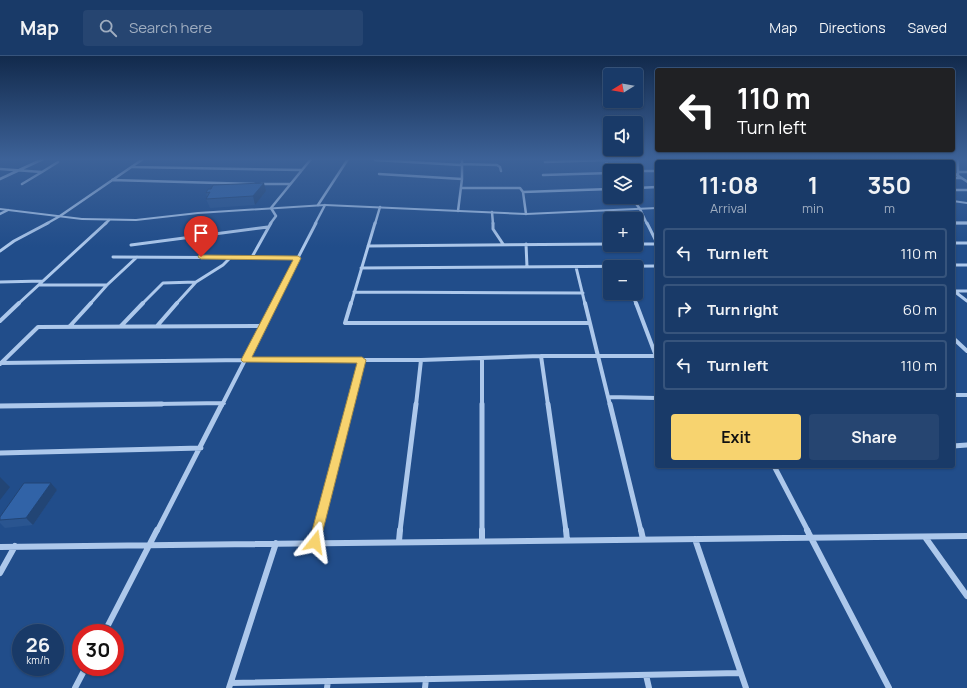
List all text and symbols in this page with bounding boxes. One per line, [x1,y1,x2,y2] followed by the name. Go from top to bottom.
[83,10,363,46] search box
[20,15,59,41] text: Map
[97,17,119,39] icon: search
[129,17,212,38] text: Search here
[769,18,797,37] text: Map
[819,18,886,37] text: Directions
[908,18,947,37] text: Saved
[603,68,643,108] north arrow
[603,68,643,300] map controls
[737,79,811,117] text: 110 m
[671,84,723,136] icon: left
[737,115,807,139] text: Turn left
[603,116,643,156] button: sound
[603,164,643,204] button: layers
[699,168,758,201] text: 11:08
[808,168,818,201] text: 1
[868,168,911,201] text: 350
[710,199,747,217] text: Arrival
[802,199,824,217] text: min
[884,199,895,217] text: m
[603,212,643,252] button: +
[184,216,218,257] pin
[190,222,212,244] icon: arrive
[673,242,695,264] icon: left
[707,243,769,264] text: Turn left
[900,243,937,264] text: 110 m
[603,260,643,300] button: −
[673,298,695,320] icon: right
[707,299,778,320] text: Turn right
[903,299,937,320] text: 60 m
[673,354,695,376] icon: left
[707,355,769,376] text: Turn left
[900,355,937,376] text: 110 m
[671,414,801,460] button: Exit
[809,414,939,460] button: Share
[294,521,336,563] position arrow
[72,624,124,676] speed limit sign: 30
[26,631,50,658] text: 26
[26,653,50,667] text: km/h

